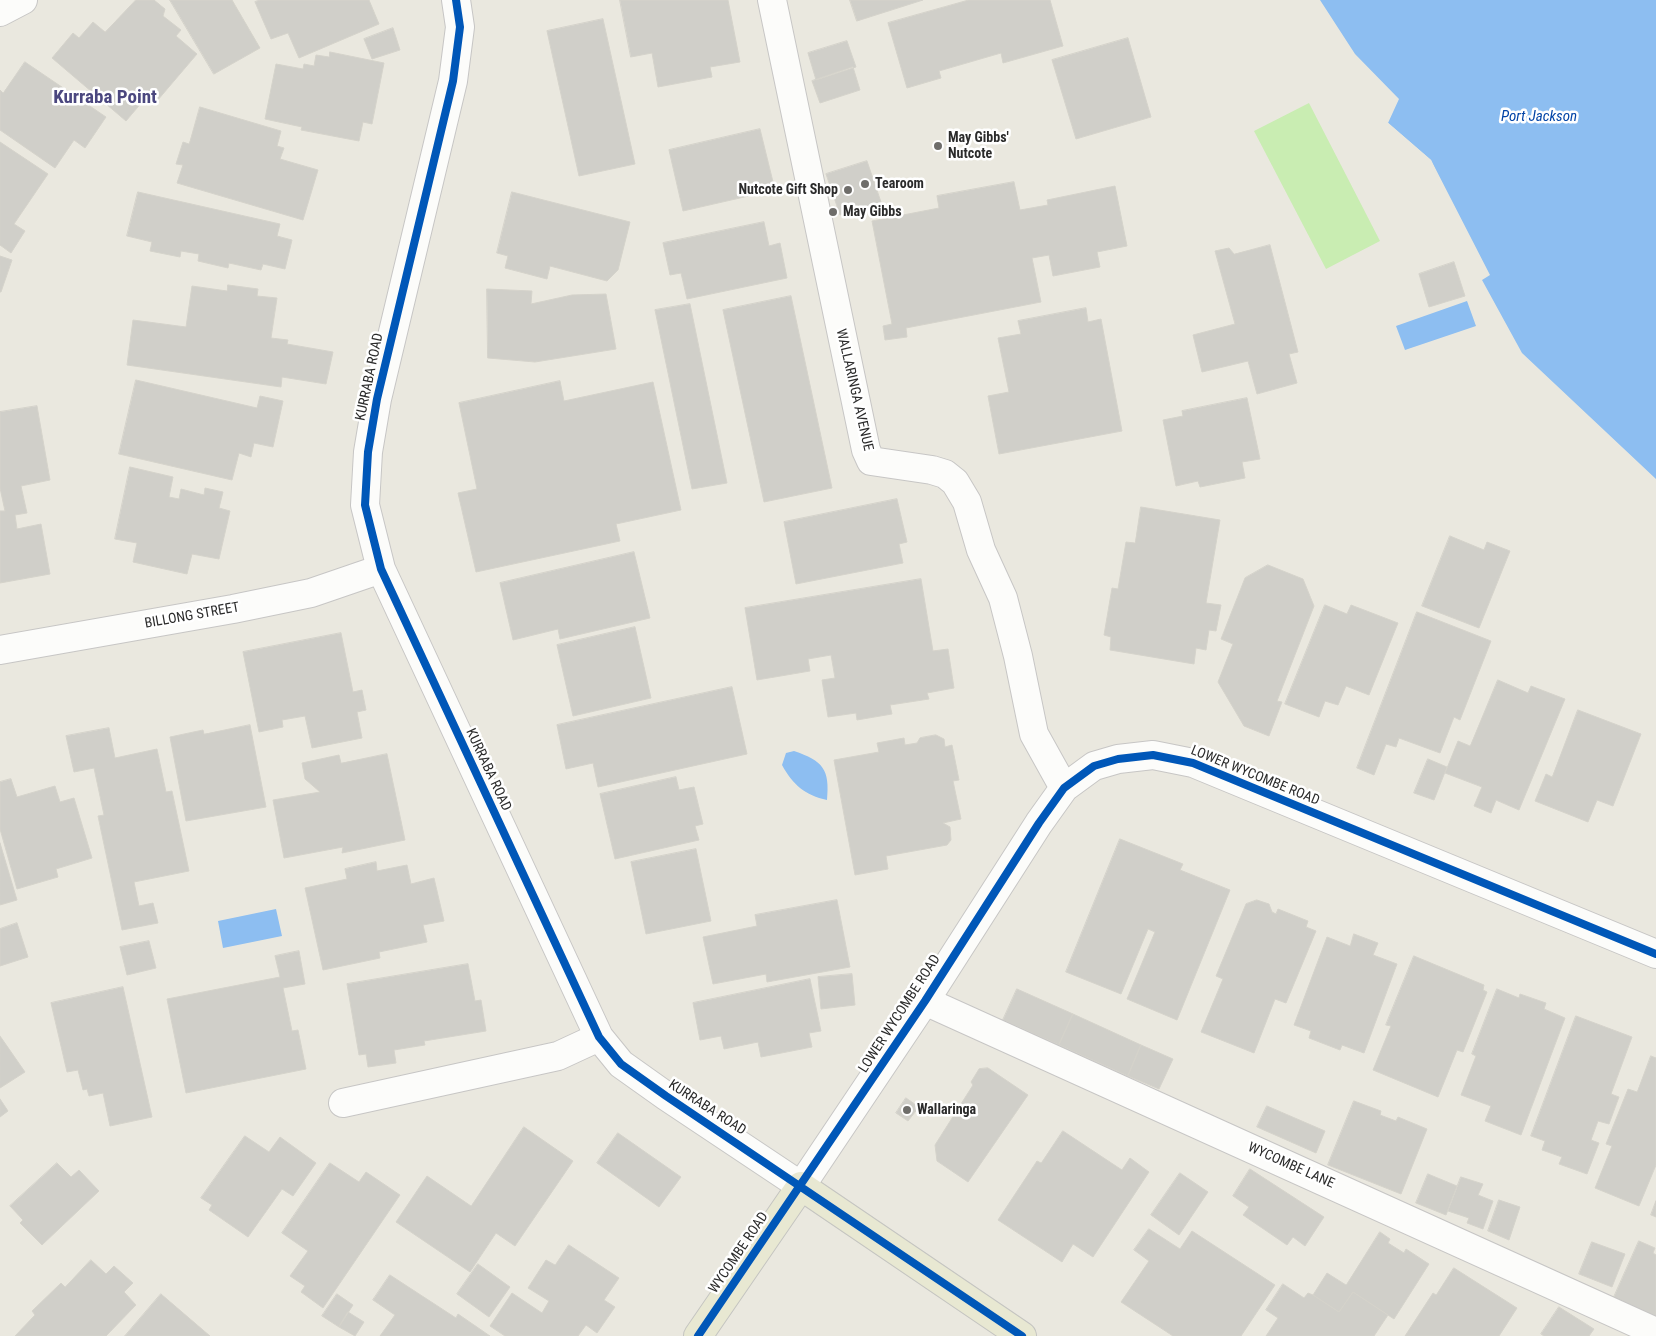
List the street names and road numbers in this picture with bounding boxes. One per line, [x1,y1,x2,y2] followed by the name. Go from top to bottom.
[832,327,876,453] street label: WALLARINGA AVENUE
[353,332,387,422] street label: KURRABA ROAD
[143,599,241,633] street label: BILLONG STREET
[462,726,514,814] street label: KURRABA ROAD
[1188,743,1322,809] street label: LOWER WYCOMBE ROAD
[856,952,944,1076] street label: LOWER WYCOMBE ROAD
[665,1077,749,1139] street label: KURRABA ROAD
[1245,1139,1337,1193] street label: WYCOMBE LANE
[706,1209,772,1297] street label: WYCOMBE ROAD

